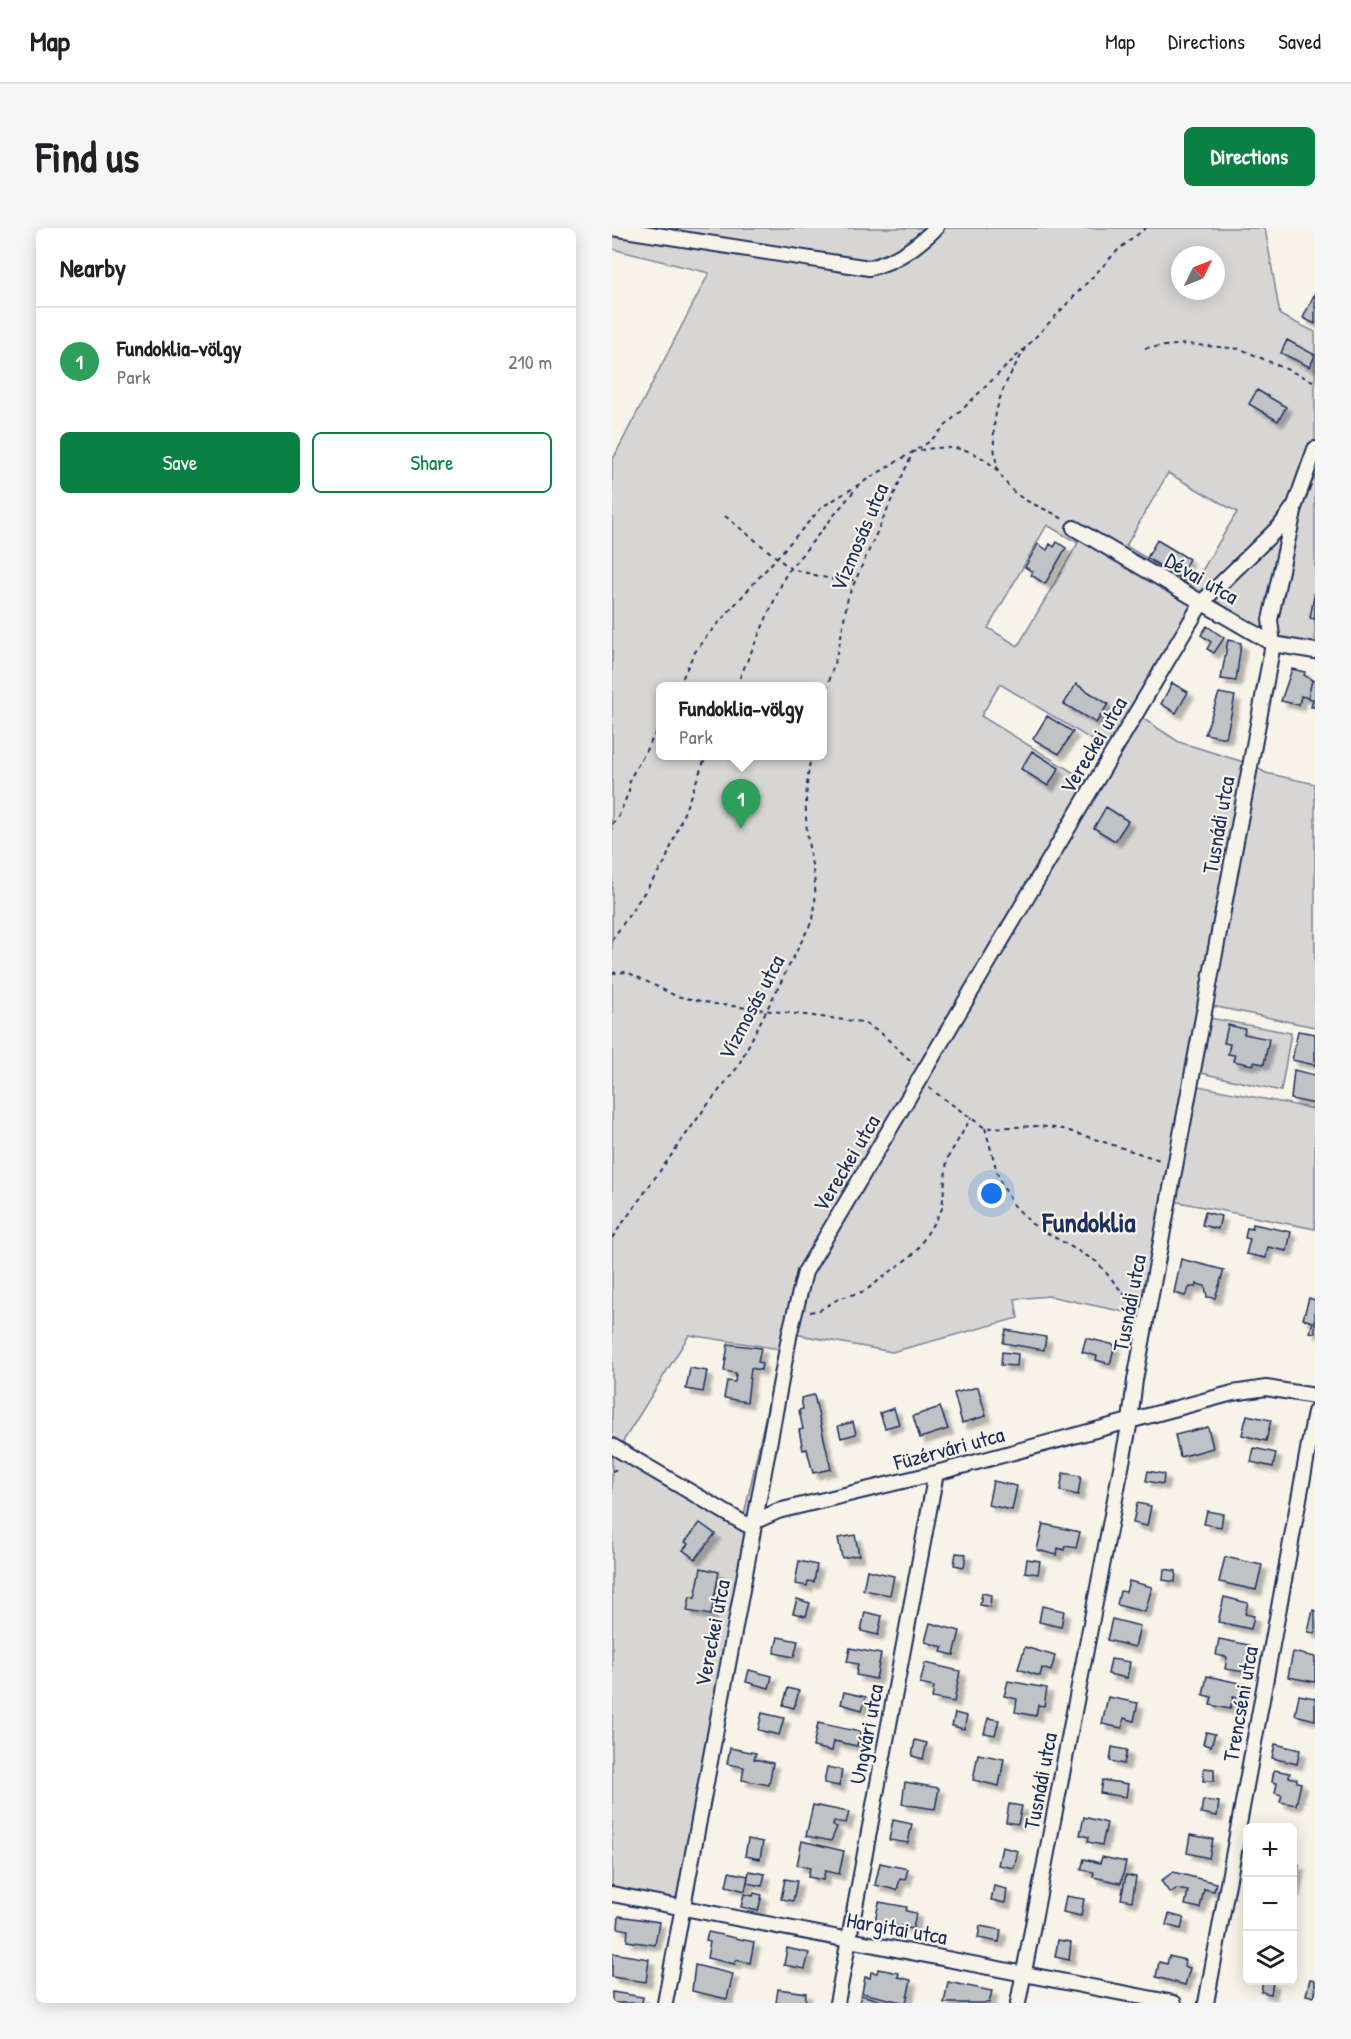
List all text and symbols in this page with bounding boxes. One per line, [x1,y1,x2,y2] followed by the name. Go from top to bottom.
[30,22,70,60] text: Map
[1105,27,1135,56] text: Map
[1168,27,1245,56] text: Directions
[1278,27,1321,56] text: Saved
[1184,127,1315,186] button: Directions
[36,128,139,185] text: Find us
[1171,246,1225,300] north arrow
[60,250,126,285] text: Nearby
[117,333,241,363] text: Fundoklia-völgy
[76,348,83,375] text: 1
[508,348,552,375] text: 210 m
[117,363,150,390] text: Park
[60,432,300,493] button: Save
[312,432,552,493] button: Share
[823,478,895,596] street label: Vízmosás utca
[1160,545,1245,611] street label: Dévai utca
[656,682,827,760] popup
[1052,691,1134,799] street label: Vereckei utca
[679,693,804,723] text: Fundoklia-völgy
[679,723,713,750] text: Park
[1195,774,1241,876] street label: Tusnádi utca
[722,780,760,829] pin: 1
[711,949,791,1065] street label: Vízmosás utca
[805,1109,887,1217] street label: Vereckei utca
[977,1179,1006,1208] your location
[1042,1203,1135,1241] district label: Fundoklia
[1105,1252,1153,1354] street label: Tusnádi utca
[890,1419,1008,1477] street label: Füzérvári utca
[687,1577,737,1689] street label: Vereckei utca
[1215,1644,1265,1764] street label: Trencséni utca
[842,1681,890,1787] street label: Ungvári utca
[1016,1730,1064,1832] street label: Tusnádi utca
[1243,1823,1297,1985] map controls
[1243,1823,1297,1877] button: +
[1243,1877,1297,1931] button: −
[844,1904,950,1952] street label: Hargitai utca
[1243,1931,1297,1985] button: layers

